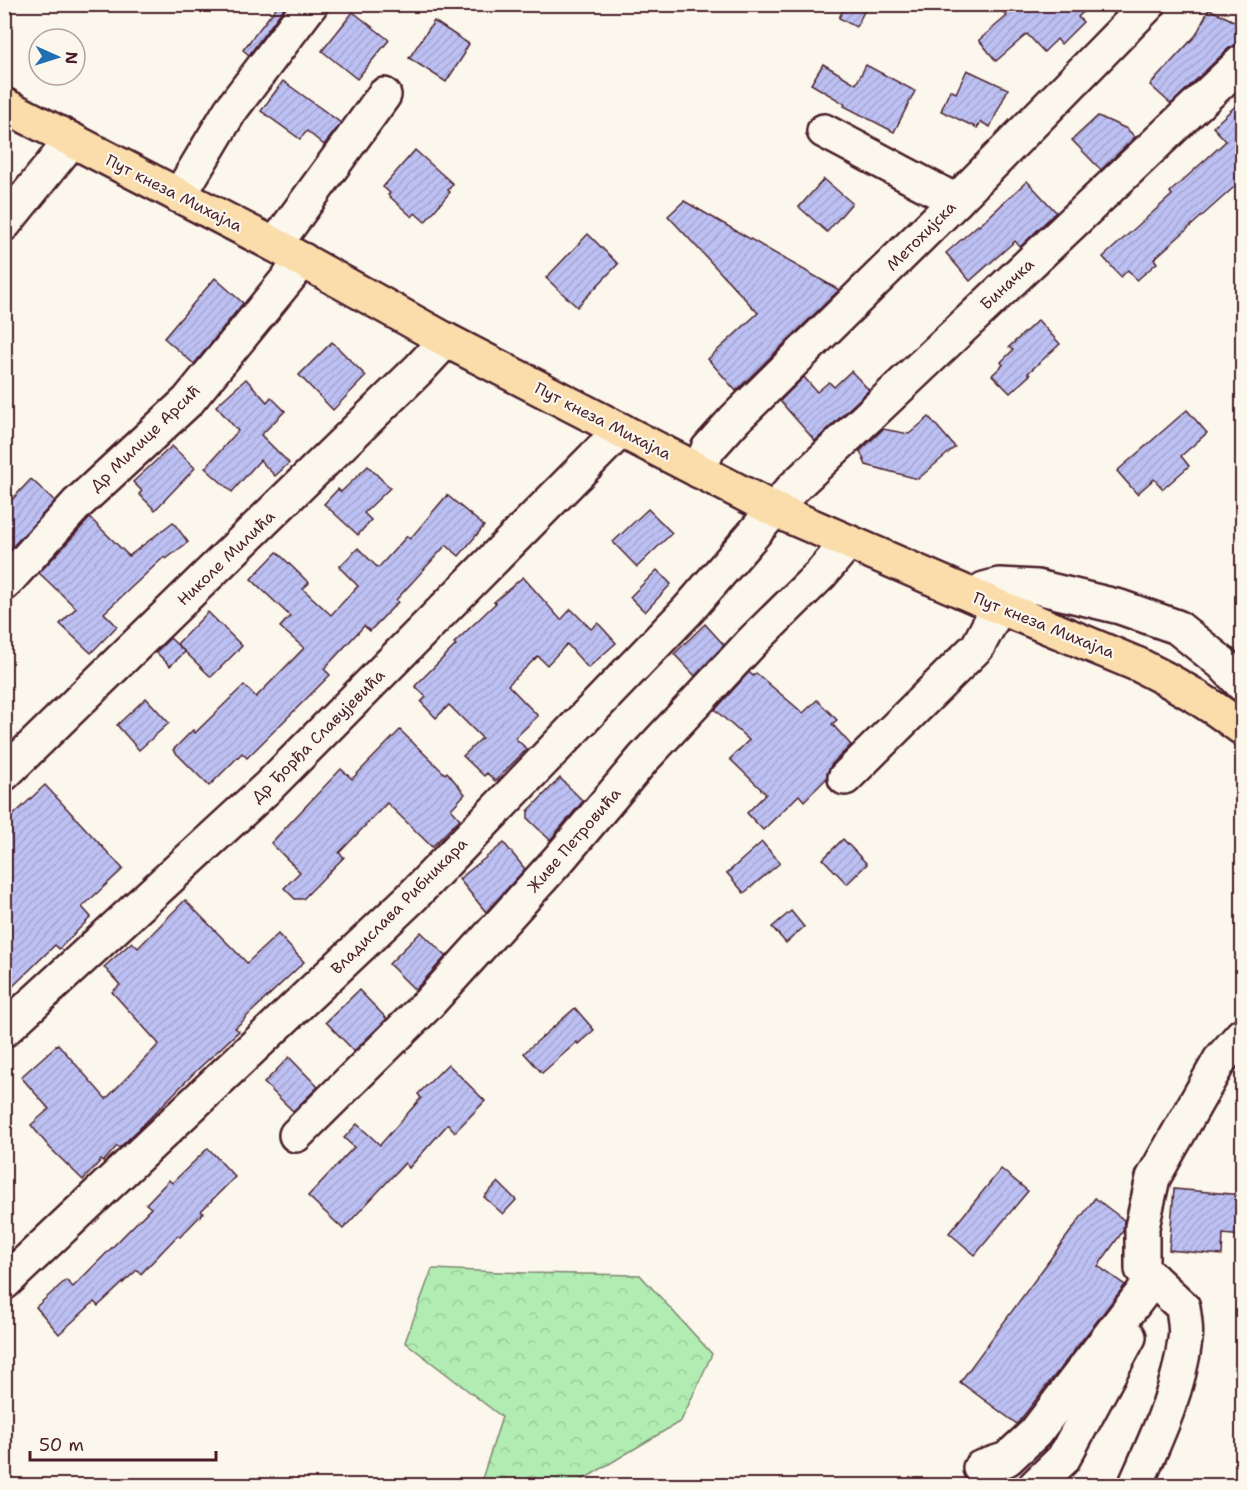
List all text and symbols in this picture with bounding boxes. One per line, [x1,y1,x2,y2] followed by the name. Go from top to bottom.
[27,27,87,87] north arrow
[61,51,82,65] text: N
[102,149,246,237] street label: Пут кнеза Михајла
[882,197,960,275] street label: Метохијска
[976,254,1038,314] street label: Биначка
[531,377,675,465] street label: Пут кнеза Михајла
[85,380,205,496] street label: Др Милице Арсић
[173,506,279,610] street label: Николе Милића
[970,587,1118,663] street label: Пут кнеза Михајла
[247,665,389,807] street label: Др Ђорђа Славујевића
[523,783,625,897] street label: Живе Петровића
[326,833,472,979] street label: Владислава Рибникара
[30,1424,216,1462] scale bar
[39,1433,84,1457] text: 50 m

